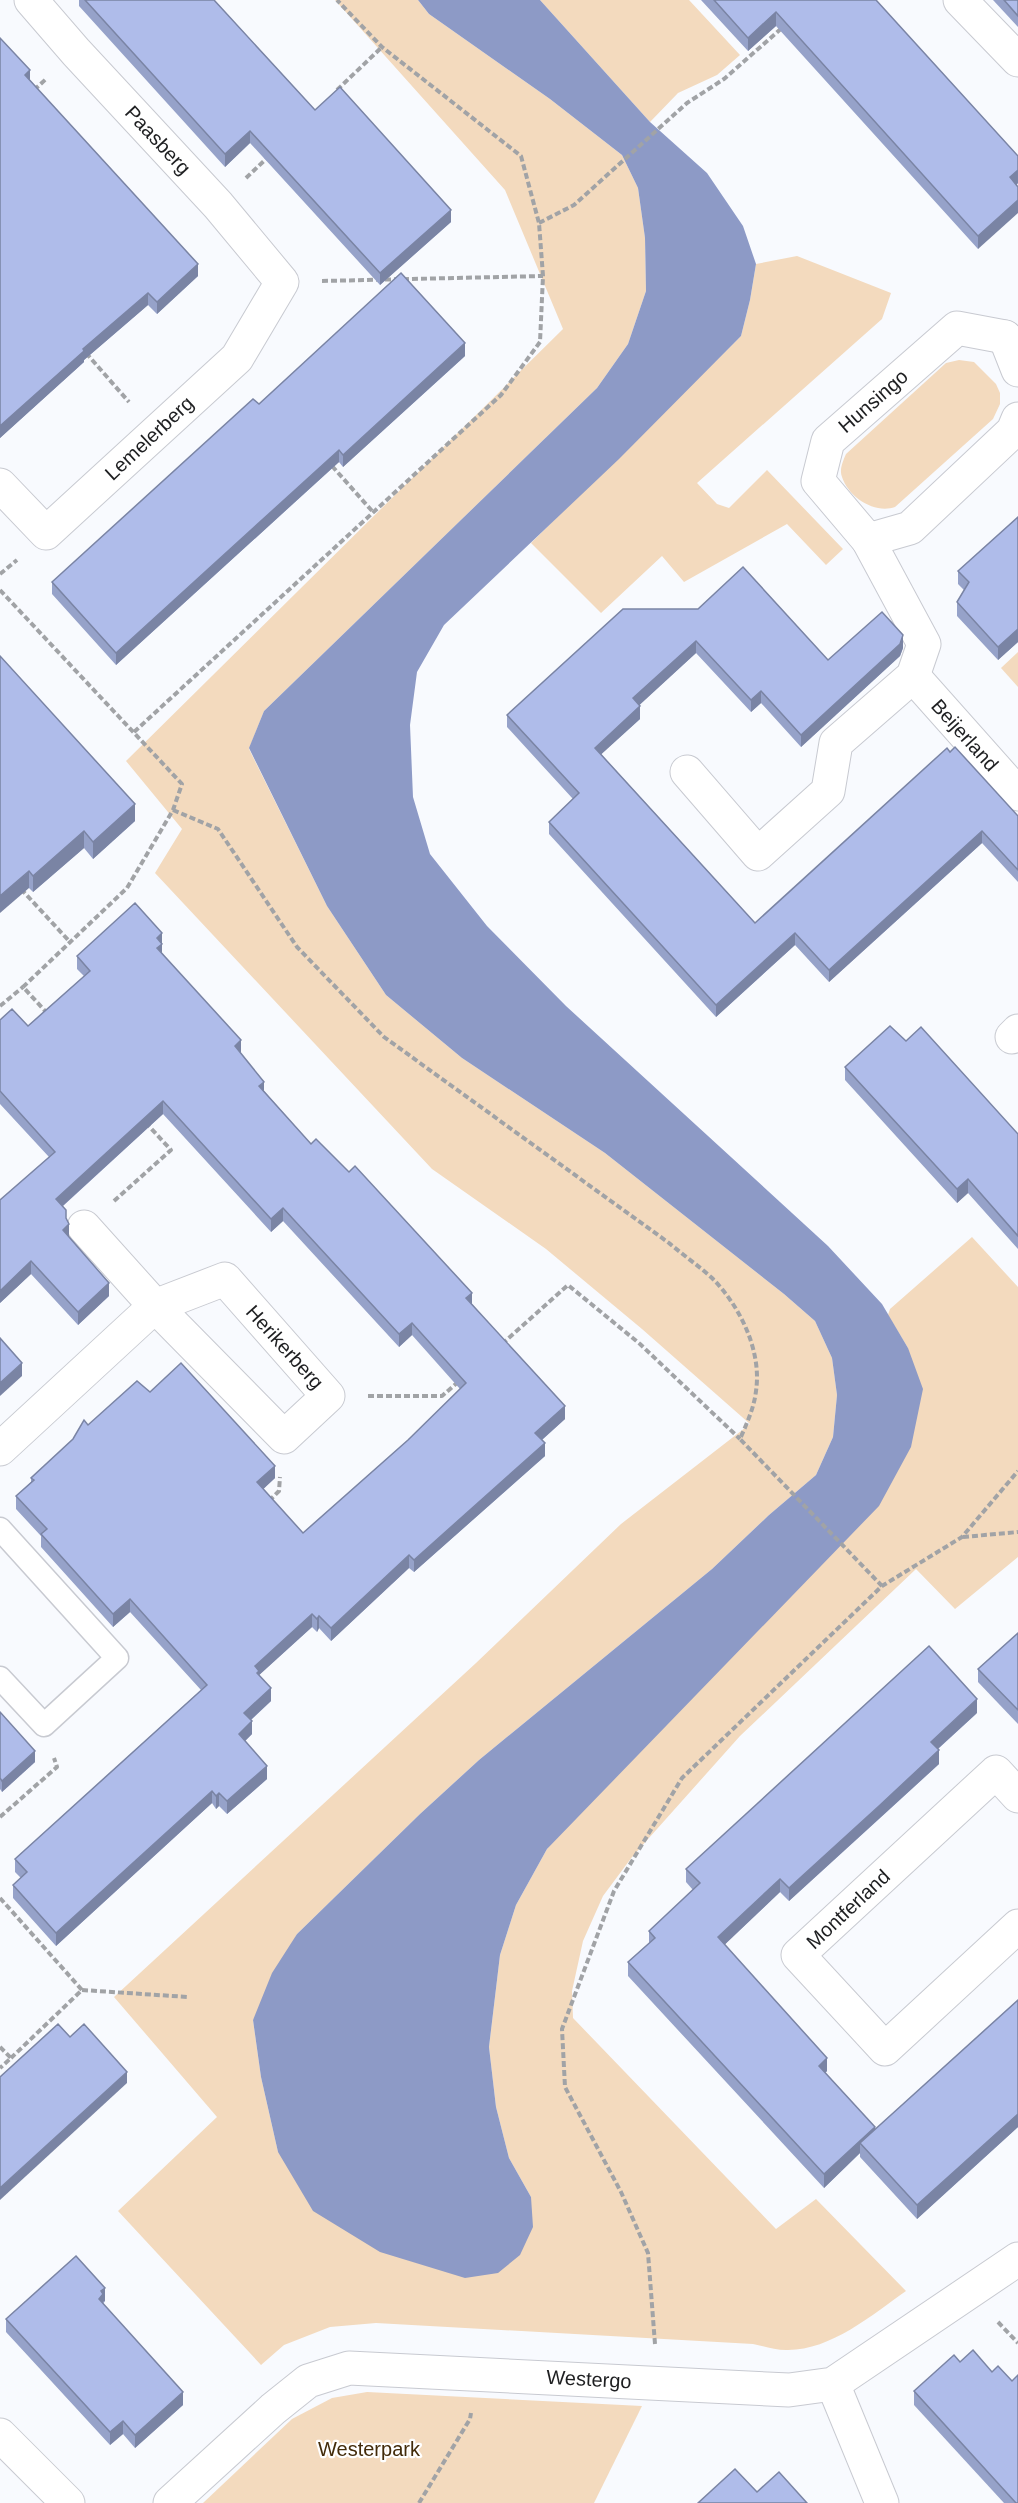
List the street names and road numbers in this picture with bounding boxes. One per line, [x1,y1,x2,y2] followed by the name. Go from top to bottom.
[121,101,195,179] street label: Paasberg
[834,365,912,437] street label: Hunsingo
[100,392,198,484] street label: Lemelerberg
[927,695,1003,775] street label: Beijerland
[242,1301,328,1393] street label: Herikerberg
[802,1865,894,1953] street label: Montferland
[546,2366,632,2392] street label: Westergo

